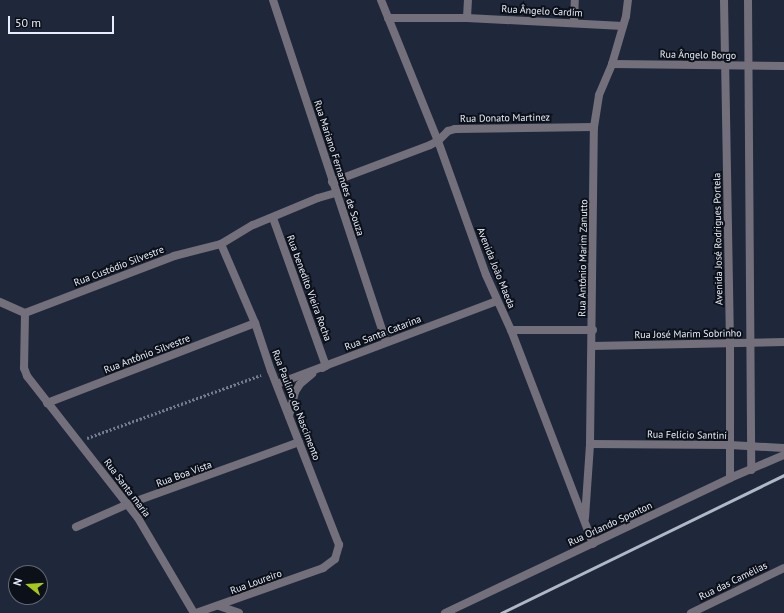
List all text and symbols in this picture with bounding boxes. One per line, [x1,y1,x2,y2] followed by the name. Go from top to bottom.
[501,3,583,19] street label: Rua Ângelo Cardim
[10,8,116,34] scale bar
[15,15,41,30] text: 50 m
[659,48,737,62] street label: Rua Ângelo Borgo
[311,99,367,237] street label: Rua Mariano Fernandes de Souza
[460,111,550,125] street label: Rua Donato Martinez
[711,173,725,305] street label: Avenida José Rodrigues Portela
[576,199,590,317] street label: Rua Antônio Marim Zanutto
[474,226,518,310] street label: Avenida João Maeda
[284,233,334,343] street label: Rua benedito Vieira Rocha
[72,243,166,289] street label: Rua Custódio Silvestre
[343,313,423,353] street label: Rua Santa Catarina
[634,327,742,341] street label: Rua José Marim Sobrinho
[102,332,192,376] street label: Rua Antônio Silvestre
[269,348,323,462] street label: Rua Paulino do Nascimento
[647,428,727,442] street label: Rua Felício Santini
[101,457,153,519] street label: Rua Santa maria
[154,458,214,490] street label: Rua Boa Vista
[566,499,654,549] street label: Rua Orlando Sponton
[697,559,769,603] street label: Rua das Camélias
[8,565,48,605] north arrow
[229,567,283,597] street label: Rua Loureiro
[10,576,25,587] text: N

